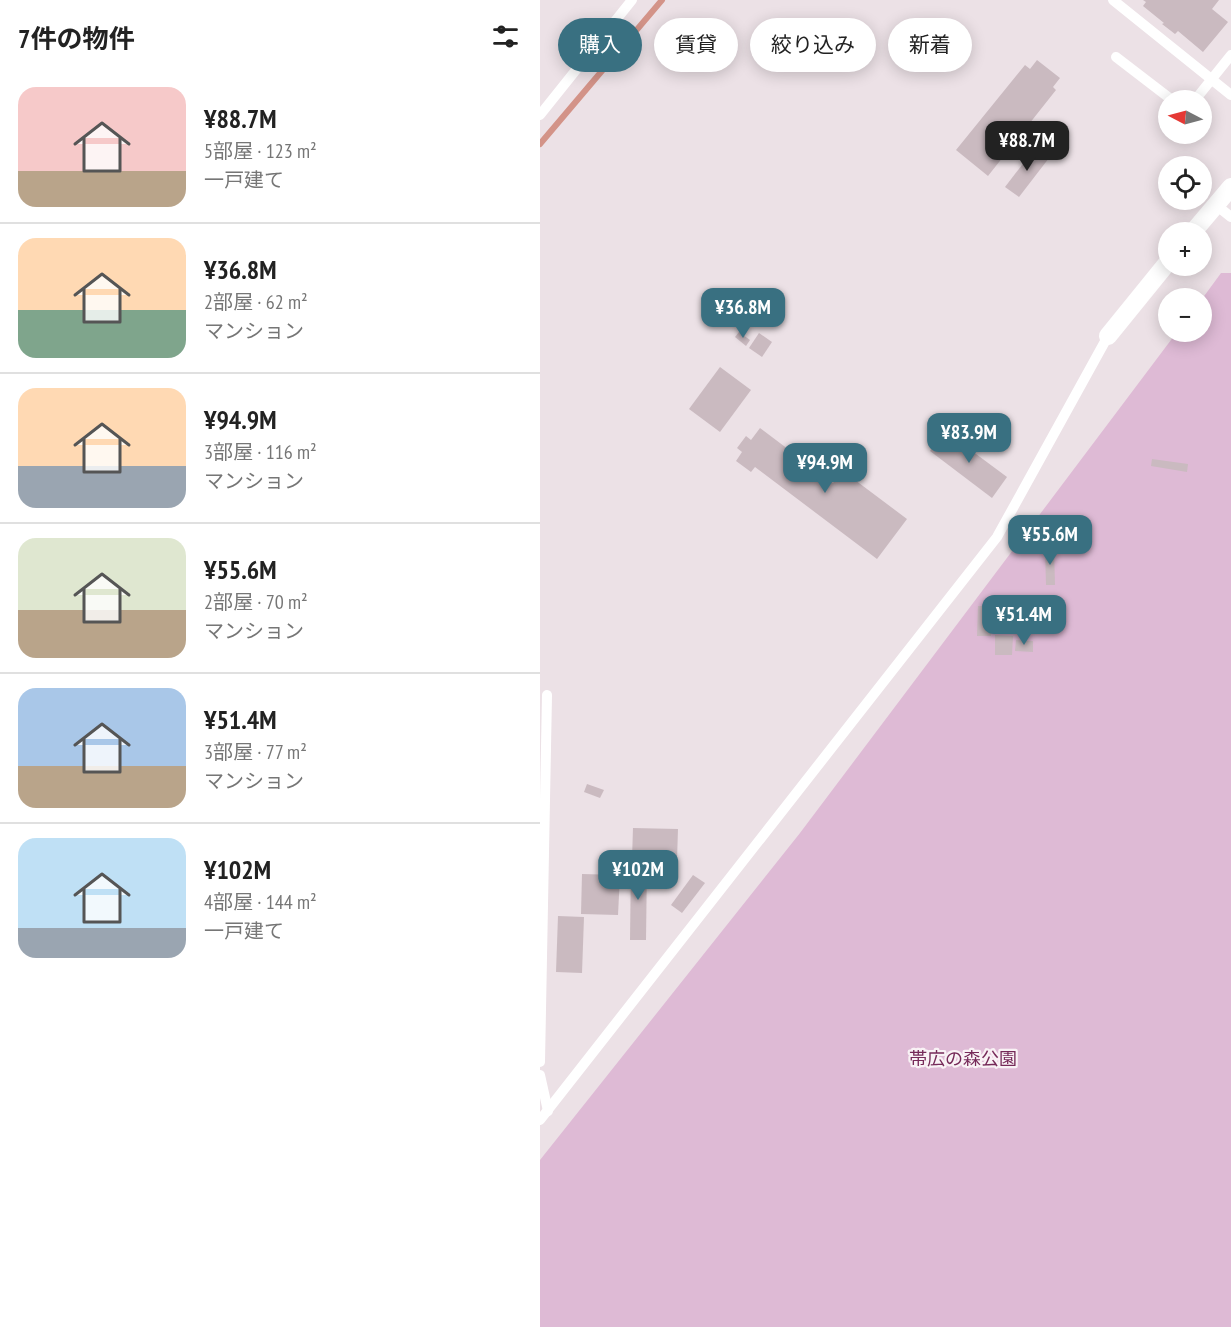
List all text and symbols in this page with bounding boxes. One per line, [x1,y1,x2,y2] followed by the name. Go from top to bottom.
[558,18,642,72] chip: 購入
[654,18,738,72] chip: 賃貸
[750,18,876,72] chip: 絞り込み
[888,18,972,72] chip: 新着
[489,20,522,53] icon: filters
[18,22,134,55] text: 7件の物件
[1158,90,1212,144] north arrow
[1158,90,1212,342] map controls
[204,102,277,135] text: ¥88.7M
[66,111,138,183] icon: home
[978,121,1076,172] pin: ¥88.7M
[999,127,1055,153] text: ¥88.7M
[204,138,317,164] text: 5部屋 · 123 m²
[1158,156,1212,210] button: locate
[204,167,284,193] text: 一戸建て
[1158,222,1212,276] button: +
[204,253,277,286] text: ¥36.8M
[66,262,138,334] icon: home
[694,288,792,339] pin: ¥36.8M
[1158,288,1212,342] button: −
[204,289,308,315] text: 2部屋 · 62 m²
[715,294,771,320] text: ¥36.8M
[204,318,304,344] text: マンション
[204,403,277,436] text: ¥94.9M
[66,412,138,484] icon: home
[920,413,1018,464] pin: ¥83.9M
[941,419,997,445] text: ¥83.9M
[204,439,317,465] text: 3部屋 · 116 m²
[776,443,874,494] pin: ¥94.9M
[797,449,853,475] text: ¥94.9M
[204,468,304,494] text: マンション
[1001,515,1099,566] pin: ¥55.6M
[1022,521,1078,547] text: ¥55.6M
[204,553,277,586] text: ¥55.6M
[66,562,138,634] icon: home
[204,589,308,615] text: 2部屋 · 70 m²
[975,595,1073,646] pin: ¥51.4M
[996,601,1052,627] text: ¥51.4M
[204,618,304,644] text: マンション
[204,703,277,736] text: ¥51.4M
[66,712,138,784] icon: home
[204,739,307,765] text: 3部屋 · 77 m²
[204,768,304,794] text: マンション
[596,850,680,901] pin: ¥102M
[204,853,271,886] text: ¥102M
[612,856,664,882] text: ¥102M
[66,862,138,934] icon: home
[204,889,317,915] text: 4部屋 · 144 m²
[204,918,284,944] text: 一戸建て
[909,1047,1017,1070] park label: 帯広の森公園

